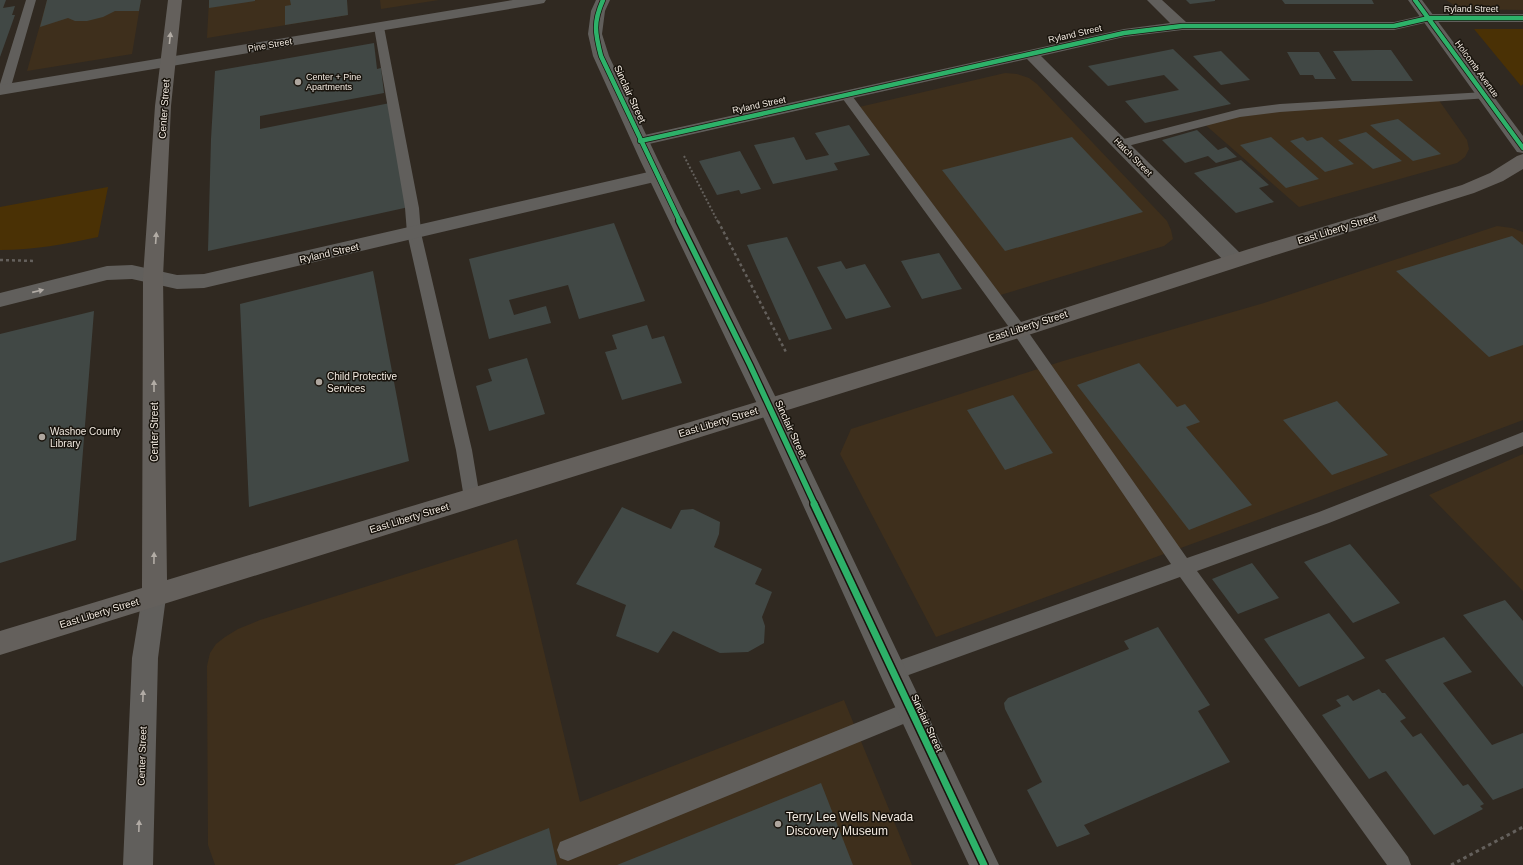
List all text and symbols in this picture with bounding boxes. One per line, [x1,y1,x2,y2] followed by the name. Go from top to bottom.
[1444,4,1499,14] street label: Ryland Street
[1047,23,1103,45] street label: Ryland Street
[167,32,173,44] one-way arrow
[247,36,293,54] street label: Pine Street
[1453,39,1501,99] street label: Holcomb Avenue
[612,63,648,125] street label: Sinclair Street
[306,72,361,92] place label: Center + Pine Apartments
[293,77,303,87] marker: Center + Pine Apartments
[156,79,172,139] street label: Center Street
[731,94,787,116] street label: Ryland Street
[1112,136,1155,179] street label: Hatch Street
[1296,212,1378,246] street label: East Liberty Street
[152,232,159,244] one-way arrow
[298,241,360,265] street label: Ryland Street
[32,287,44,293] one-way arrow
[987,308,1069,344] street label: East Liberty Street
[327,371,397,394] place label: Child Protective Services
[314,377,324,387] marker: Child Protective Services
[151,379,157,392] one-way arrow
[773,398,809,460] street label: Sinclair Street
[149,402,160,462] street label: Center Street
[677,405,759,439] street label: East Liberty Street
[50,426,121,449] place label: Washoe County Library
[37,432,47,442] marker: Washoe County Library
[368,501,450,535] street label: East Liberty Street
[151,552,158,564] one-way arrow
[58,596,140,630] street label: East Liberty Street
[140,690,147,702] one-way arrow
[909,692,945,754] street label: Sinclair Street
[135,726,149,786] street label: Center Street
[786,810,913,838] place label: Terry Lee Wells Nevada Discovery Museum
[773,819,783,829] marker: Terry Lee Wells Nevada Discovery Museum
[136,820,143,832] one-way arrow

